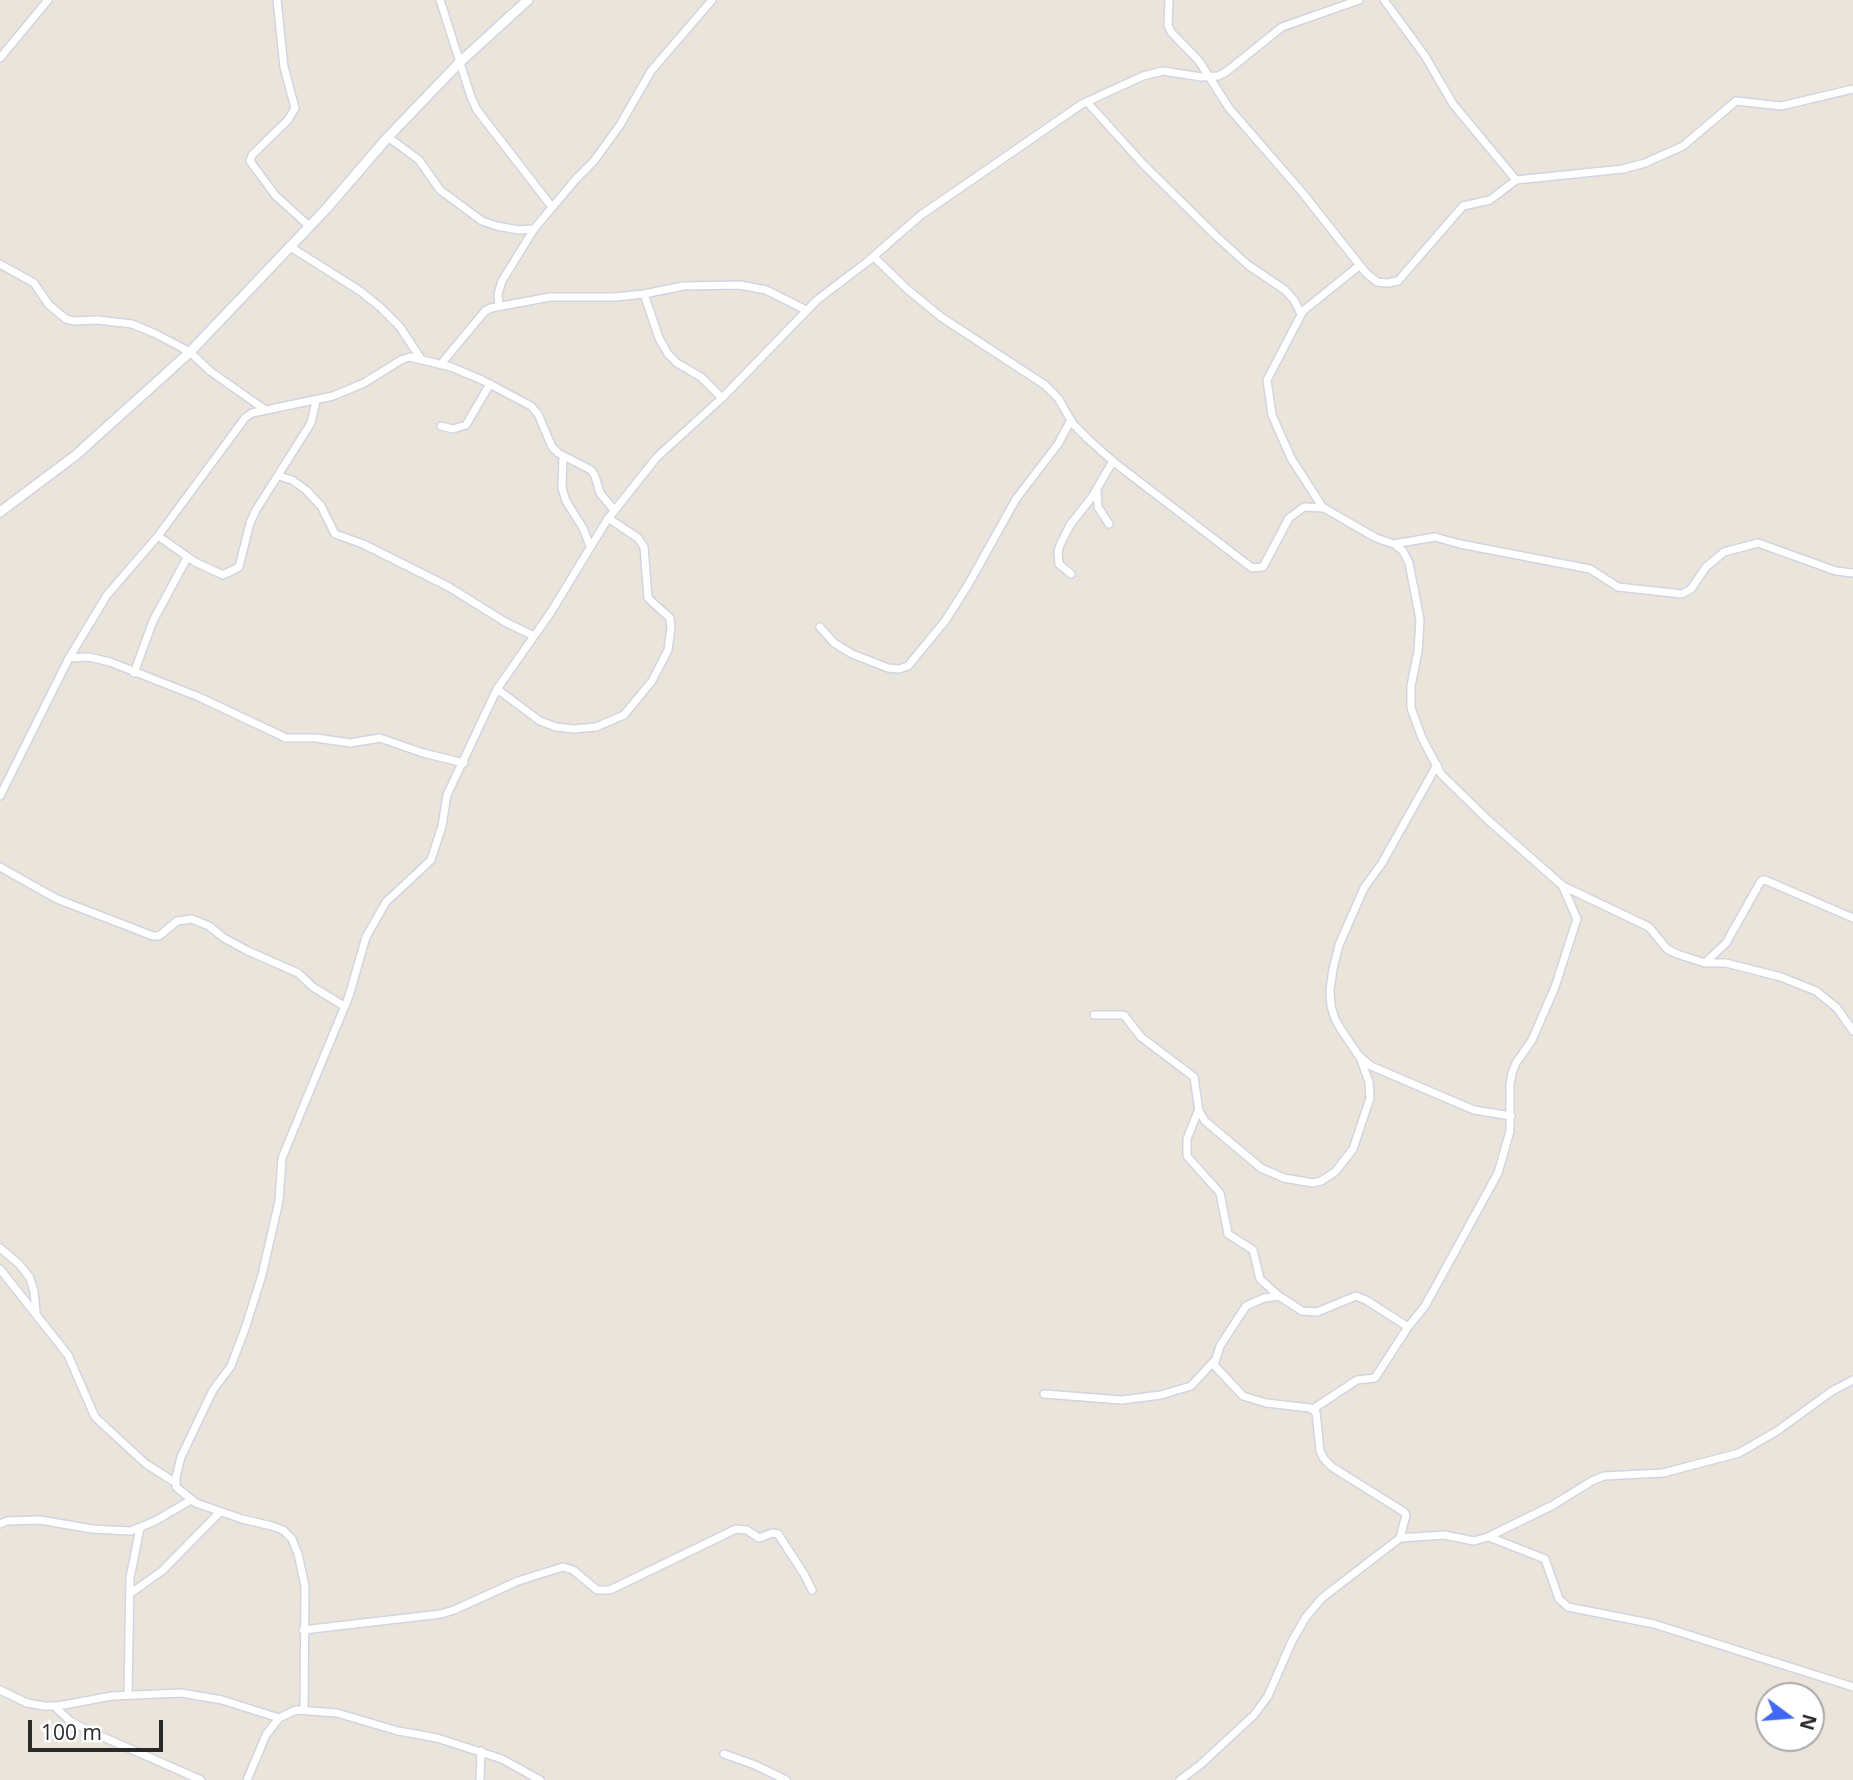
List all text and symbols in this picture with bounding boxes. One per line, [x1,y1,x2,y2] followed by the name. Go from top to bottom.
[1755,1682,1825,1752] north arrow
[32,1706,166,1750] scale bar
[1794,1711,1823,1733] text: N
[41,1718,102,1746] text: 100 m

